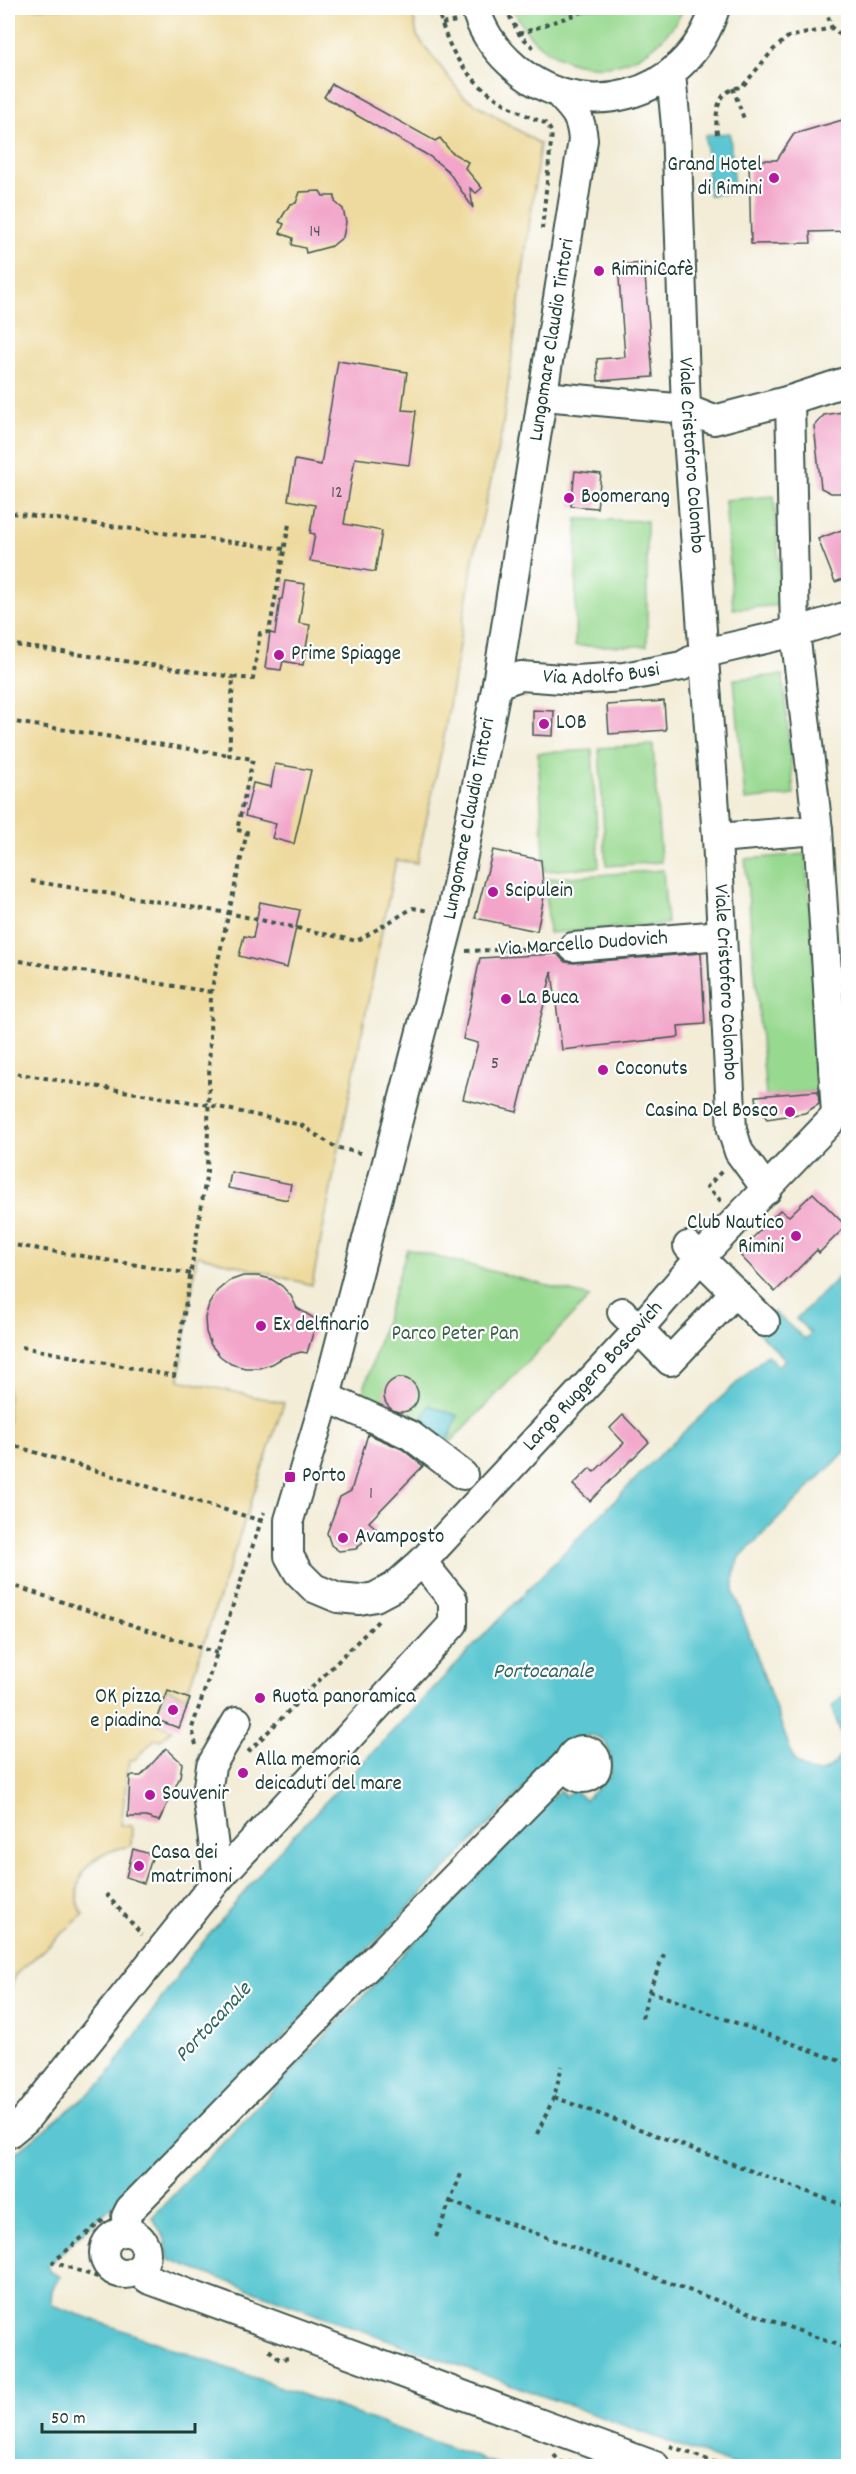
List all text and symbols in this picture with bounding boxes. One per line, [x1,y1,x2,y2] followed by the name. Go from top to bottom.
[667,151,762,205] place label: Grand Hotel di Rimini
[767,171,781,185] marker: Grand Hotel di Rimini
[309,220,321,245] house number: 14
[522,236,584,443] street label: Lungomare Claudio Tintori
[611,256,694,286] place label: RiminiCafè
[592,264,606,278] marker: RiminiCafè
[669,357,711,555] street label: Viale Cristoforo Colombo
[331,481,343,506] house number: 12
[581,483,670,513] place label: Boomerang
[562,491,576,505] marker: Boomerang
[291,640,401,670] place label: Prime Spiagge
[272,648,286,662] marker: Prime Spiagge
[542,655,663,695] street label: Via Adolfo Busi
[556,709,587,739] place label: LOB
[436,715,504,922] street label: Lungomare Claudio Tintori
[537,717,551,731] marker: LOB
[505,877,573,907] place label: Scipulein
[704,883,744,1081] street label: Viale Cristoforo Colombo
[486,885,500,899] marker: Scipulein
[497,924,669,966] street label: Via Marcello Dudovich
[518,984,580,1014] place label: La Buca
[499,992,513,1006] marker: La Buca
[491,1052,499,1077] house number: 5
[615,1055,688,1085] place label: Coconuts
[596,1063,610,1077] marker: Coconuts
[645,1097,778,1127] place label: Casina Del Bosco
[783,1105,797,1119] marker: Casina Del Bosco
[687,1209,784,1263] place label: Club Nautico Rimini
[789,1229,803,1243] marker: Club Nautico Rimini
[517,1295,671,1459] street label: Largo Ruggero Boscovich
[273,1311,369,1341] place label: Ex delfinario
[254,1319,268,1333] marker: Ex delfinario
[391,1320,519,1350] park label: Parco Peter Pan
[302,1462,346,1492] place label: Porto
[283,1470,297,1484] marker: Porto
[369,1482,373,1507] house number: 1
[355,1523,444,1553] place label: Avamposto
[336,1531,350,1545] marker: Avamposto
[493,1657,595,1688] water label: Portocanale
[90,1683,162,1737] place label: OK pizza e piadina
[272,1683,417,1713] place label: Ruota panoramica
[253,1691,267,1705] marker: Ruota panoramica
[166,1703,180,1717] marker: OK pizza e piadina
[255,1746,402,1800] place label: Alla memoria deicaduti del mare
[236,1766,250,1780] marker: Alla memoria deicaduti del mare
[162,1780,229,1810] place label: Souvenir
[143,1788,157,1802] marker: Souvenir
[151,1839,232,1893] place label: Casa dei matrimoni
[132,1859,146,1873] marker: Casa dei matrimoni
[168,1975,260,2070] water label: Portocanale
[42,2396,195,2434] scale bar
[51,2407,86,2432] text: 50 m

